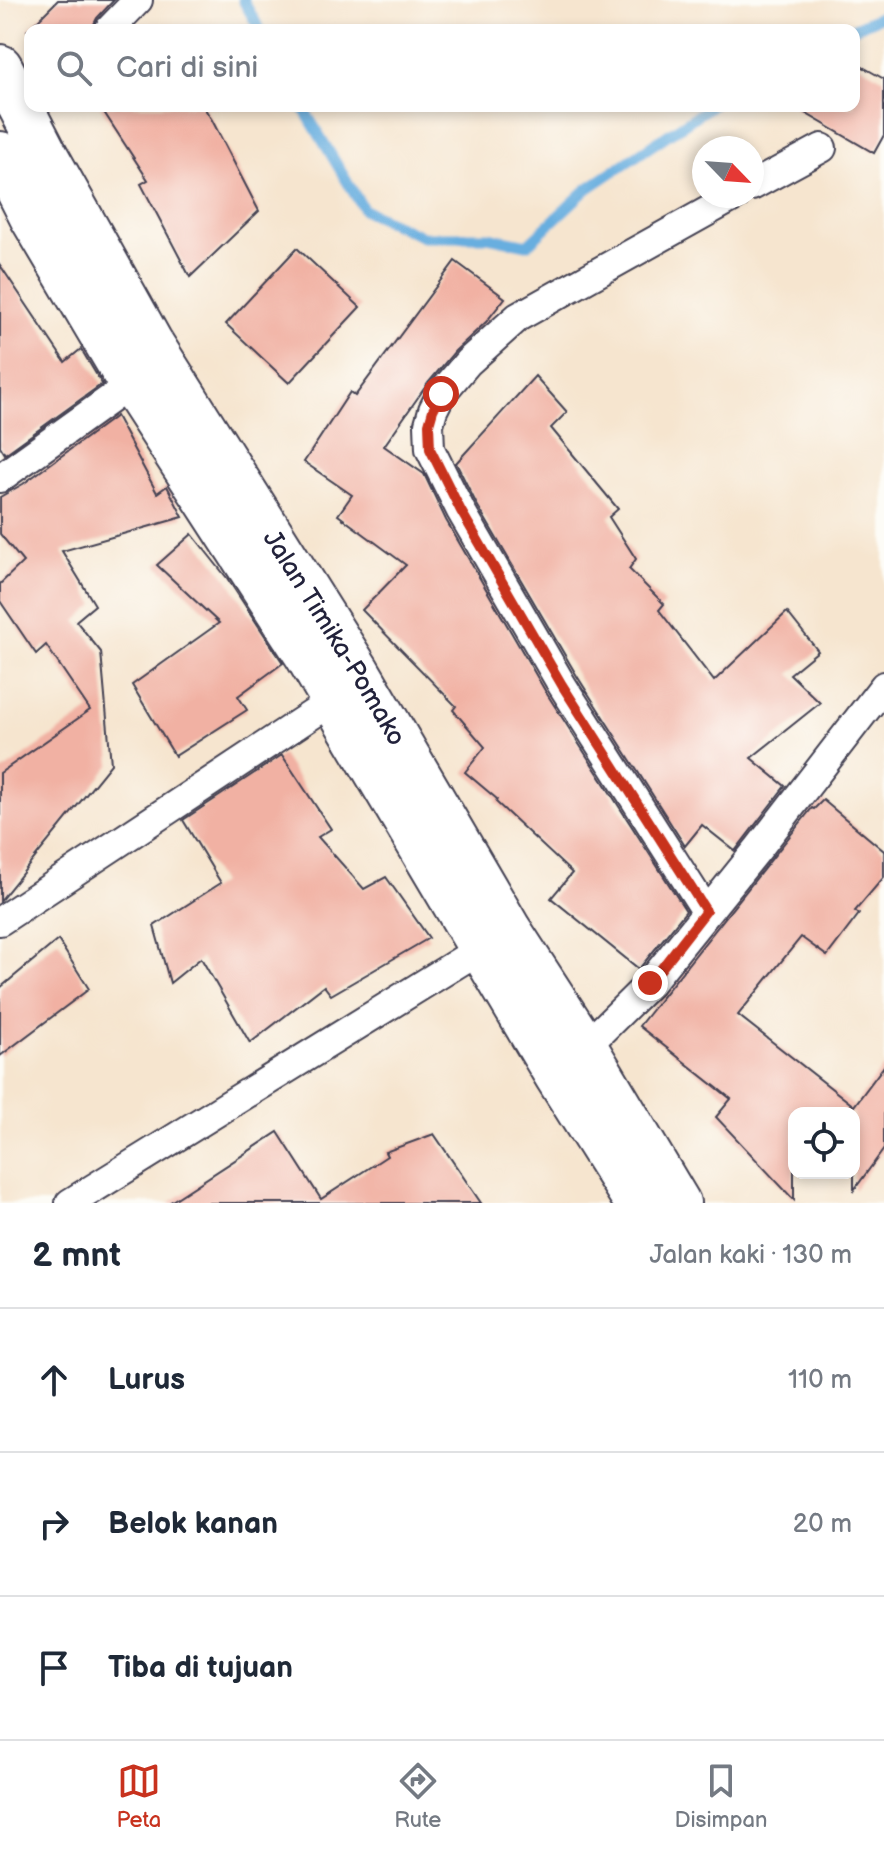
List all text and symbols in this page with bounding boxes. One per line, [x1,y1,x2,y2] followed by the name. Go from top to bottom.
[24,24,860,112] search box
[52,46,96,90] icon: search
[116,50,258,86] text: Cari di sini
[692,136,764,208] north arrow
[423,376,459,412] route start
[256,525,412,752] street label: Jalan Timika-Pomako
[632,965,668,1001] route end
[788,1107,860,1179] map controls
[788,1107,860,1179] button: locate
[32,1235,121,1276] text: 2 mnt
[650,1240,852,1271] text: Jalan kaki · 130 m
[32,1358,76,1402] icon: ahead
[108,1362,185,1398] text: Lurus
[788,1365,852,1396] text: 110 m
[32,1502,76,1546] icon: right
[108,1506,278,1542] text: Belok kanan
[793,1509,852,1540] text: 20 m
[32,1646,76,1690] icon: arrive
[108,1650,293,1686] text: Tiba di tujuan
[117,1759,161,1834] tab: Peta
[394,1759,441,1834] tab: Rute
[674,1759,767,1834] tab: Disimpan

